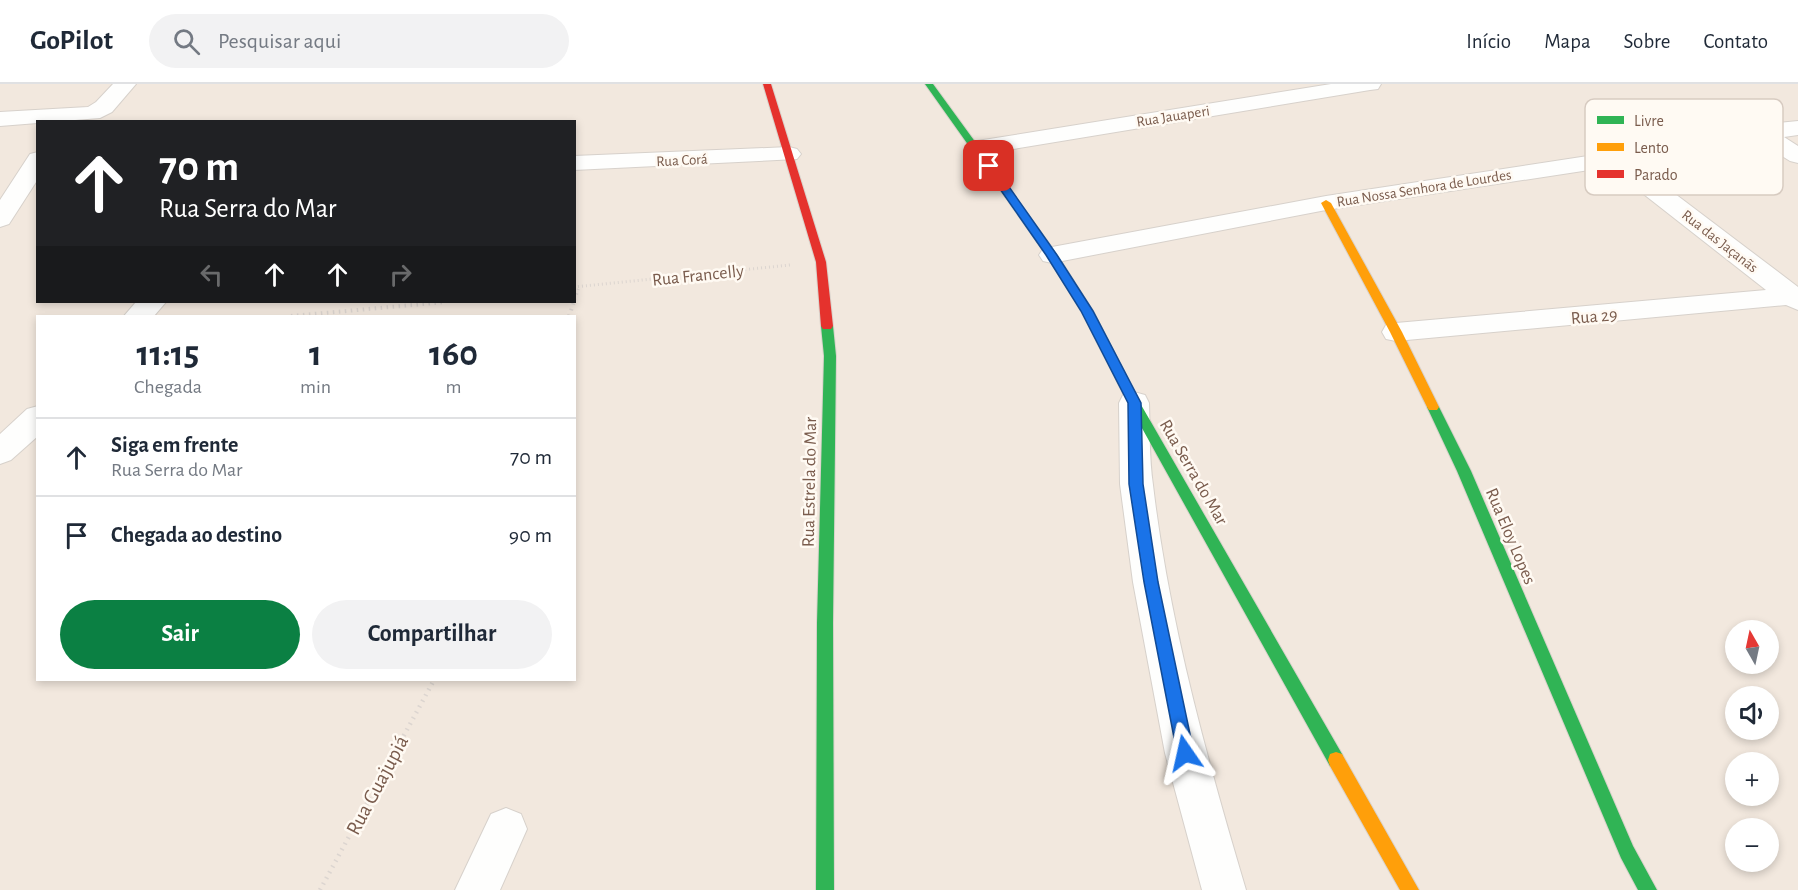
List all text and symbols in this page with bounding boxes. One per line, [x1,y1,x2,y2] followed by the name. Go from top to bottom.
[149,14,569,68] search box
[170,25,203,58] icon: search
[30,27,113,55] text: GoPilot
[218,30,341,52] text: Pesquisar aqui
[1466,31,1511,52] text: Início
[1544,31,1591,52] text: Mapa
[1624,31,1670,52] text: Sobre
[1703,31,1768,52] text: Contato
[1585,99,1783,195] legend
[1135,103,1211,130] street label: Rua Jauaperi
[1634,113,1664,129] text: Livre
[963,140,1014,191] pin
[1634,140,1669,156] text: Lento
[60,144,138,222] icon: ahead
[159,146,239,188] text: 70 m
[972,149,1005,182] icon: arrive
[656,152,708,169] street label: Rua Corá
[1336,167,1512,210] street label: Rua Nossa Senhora de Lourdes
[1634,167,1678,183] text: Parado
[159,195,337,222] text: Rua Serra do Mar
[1679,207,1760,276] street label: Rua das Jaçanãs
[195,258,228,291] icon: left
[258,258,291,291] icon: ahead
[321,258,354,291] icon: ahead
[384,258,417,291] icon: right
[651,262,745,290] street label: Rua Francelly
[1570,306,1618,328] street label: Rua 29
[137,336,199,372] text: 11:15
[309,336,322,372] text: 1
[429,336,478,372] text: 160
[134,377,202,397] text: Chegada
[300,377,331,397] text: min
[446,377,462,397] text: m
[800,417,820,547] street label: Rua Estrela do Mar
[1156,417,1231,528] street label: Rua Serra do Mar
[111,434,238,456] text: Siga em frente
[60,441,93,474] icon: ahead
[510,446,552,468] text: 70 m
[111,460,243,480] text: Rua Serra do Mar
[1482,486,1538,587] street label: Rua Eloy Lopes
[60,519,93,552] icon: arrive
[111,524,282,546] text: Chegada ao destino
[509,524,552,546] text: 90 m
[60,600,300,669] button: Sair
[312,600,552,669] button: Compartilhar
[1725,620,1779,674] north arrow
[1725,620,1779,872] map controls
[1725,686,1779,740] button: sound
[1153,721,1217,785] position arrow
[342,732,413,838] street label: Rua Guajupiá
[1725,752,1779,806] button: +
[1725,818,1779,872] button: −

